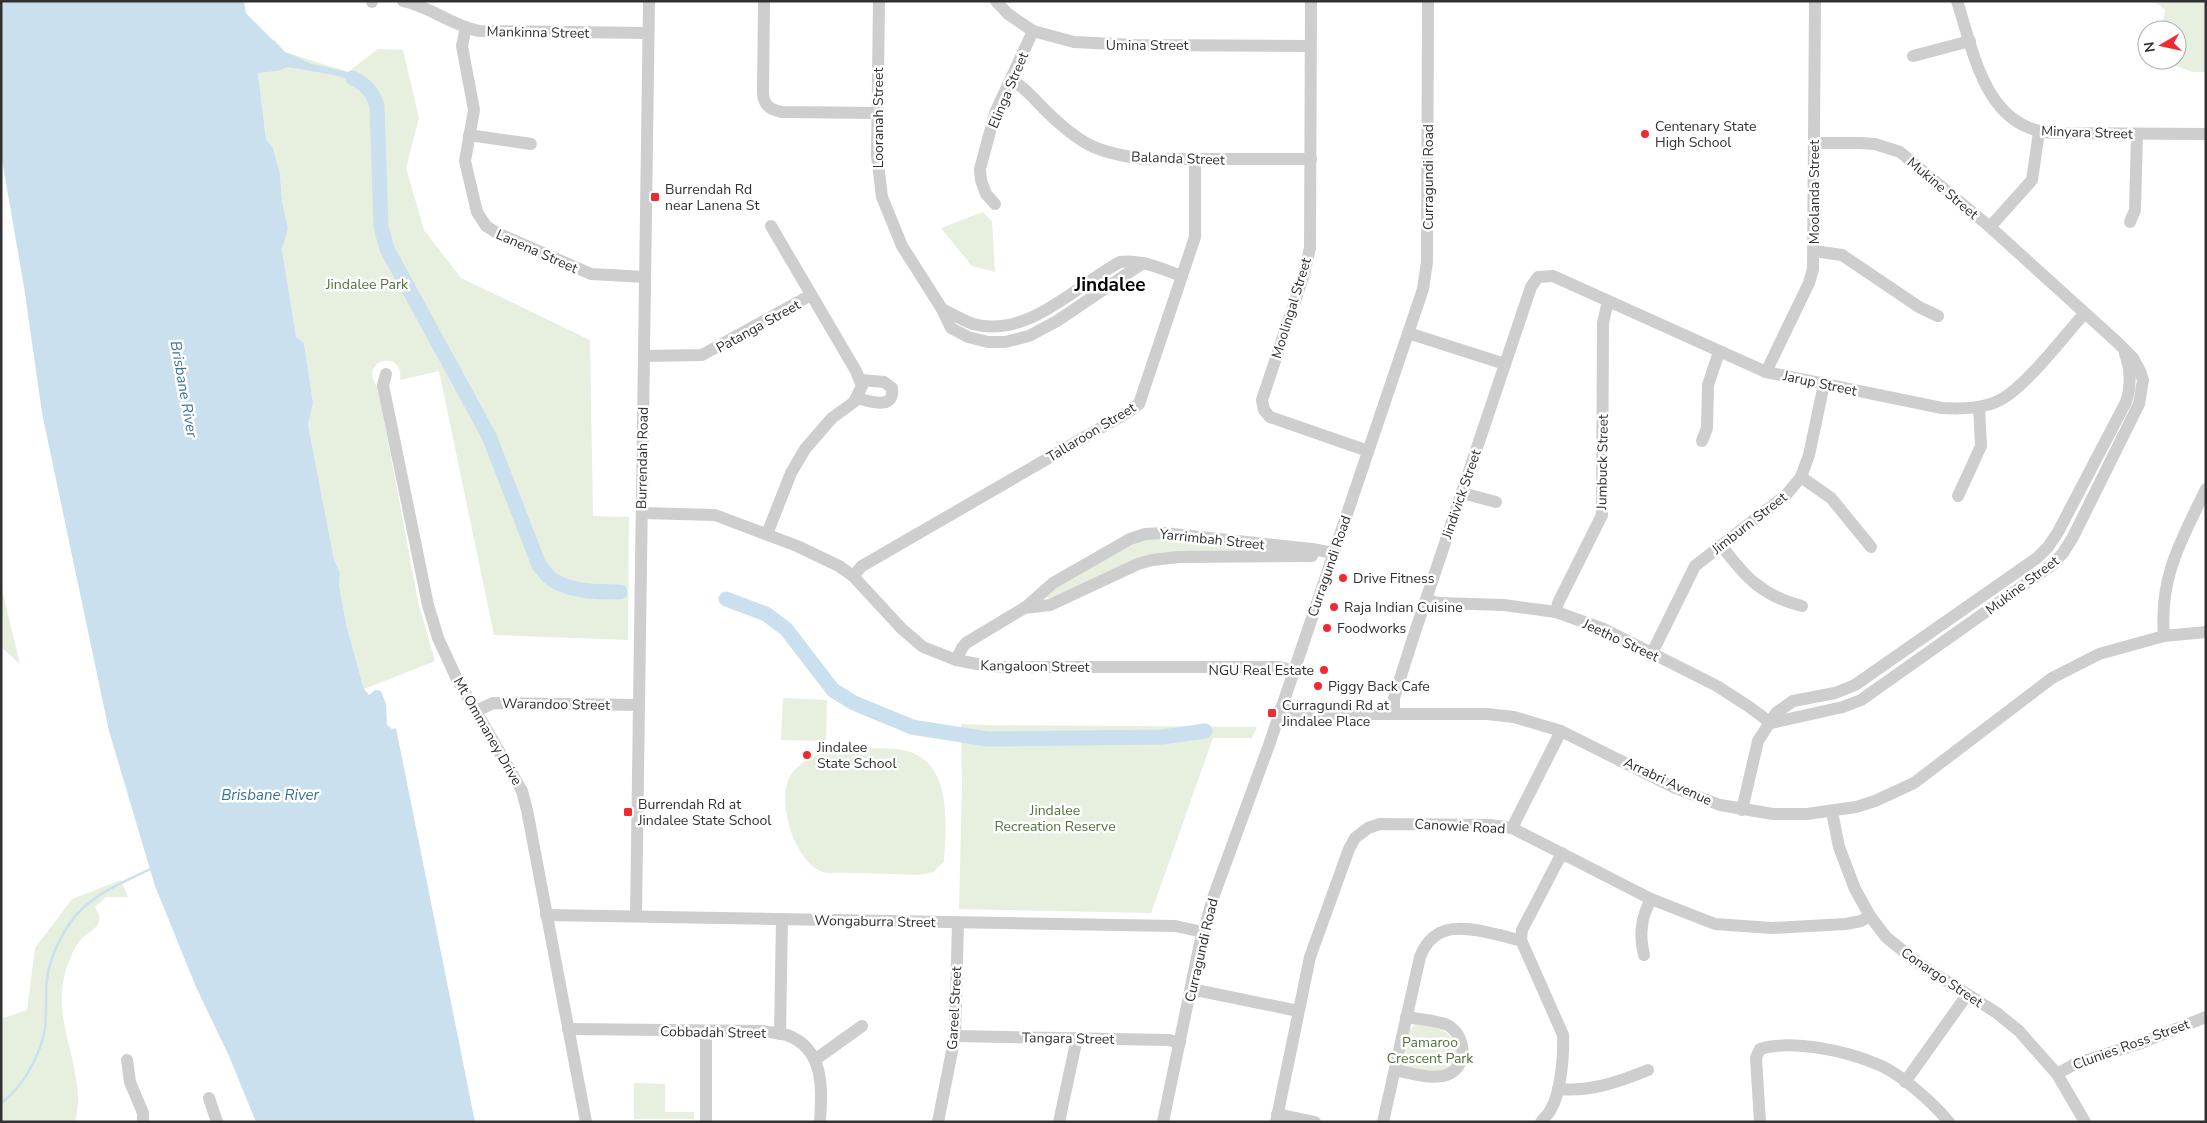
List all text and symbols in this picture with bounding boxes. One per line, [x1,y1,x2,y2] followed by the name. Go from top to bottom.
[2137,20,2187,70] north arrow
[486,22,590,43] street label: Mankinna Street
[1106,36,1188,55] street label: Umina Street
[2139,40,2160,54] text: N
[984,49,1033,131] street label: Elinga Street
[869,68,888,168] street label: Looranah Street
[1655,117,1756,152] place label: Centenary State High School
[2041,121,2133,144] street label: Minyara Street
[1419,124,1438,230] street label: Curragundi Road
[1639,128,1651,140] marker: Centenary State High School
[1805,140,1824,244] street label: Moolanda Street
[1131,147,1225,170] street label: Balanda Street
[1903,153,1982,224] street label: Mukine Street
[665,180,759,215] place label: Burrendah Rd near Lanena St
[649,191,661,203] marker: Burrendah Rd near Lanena St
[493,225,581,278] street label: Lanena Street
[1267,255,1316,361] street label: Moolingal Street
[1073,272,1146,298] district label: Jindalee
[325,275,409,294] park label: Jindalee Park
[713,295,804,357] street label: Patanga Street
[166,339,202,439] water label: Brisbane River
[1780,366,1859,401] street label: Jarup Street
[1043,398,1139,467] street label: Tallaroon Street
[632,407,653,509] street label: Burrendah Road
[1592,414,1613,511] street label: Jumbuck Street
[1437,447,1486,542] street label: Jindivick Street
[1707,488,1791,559] street label: Jimburn Street
[1303,513,1356,619] street label: Curragundi Road
[1158,524,1265,554] street label: Yarrimbah Street
[1982,551,2063,619] street label: Mukine Street
[1353,569,1435,588] place label: Drive Fitness
[1337,572,1349,584] marker: Drive Fitness
[1344,598,1463,617] place label: Raja Indian Cuisine
[1328,601,1340,613] marker: Raja Indian Cuisine
[1579,614,1662,666] street label: Jeetho Street
[1337,619,1406,638] place label: Foodworks
[1321,622,1333,634] marker: Foodworks
[980,656,1090,677] street label: Kangaloon Street
[1209,661,1314,680] place label: NGU Real Estate
[1318,664,1330,676] marker: NGU Real Estate
[449,674,526,789] street label: Mt Ommaney Drive
[1328,677,1430,696] place label: Piggy Back Cafe
[1312,680,1324,692] marker: Piggy Back Cafe
[502,694,610,715] street label: Warandoo Street
[1281,696,1389,731] place label: Curragundi Rd at Jindalee Place
[1266,707,1278,719] marker: Curragundi Rd at Jindalee Place
[816,738,897,773] place label: Jindalee State School
[801,749,813,761] marker: Jindalee State School
[1621,753,1715,810] street label: Arrabri Avenue
[221,785,319,805] water label: Brisbane River
[637,795,772,830] place label: Burrendah Rd at Jindalee State School
[994,801,1116,836] park label: Jindalee Recreation Reserve
[622,806,634,818] marker: Burrendah Rd at Jindalee State School
[1414,815,1506,838] street label: Canowie Road
[1180,896,1223,1004] street label: Curragundi Road
[814,911,936,932] street label: Wongaburra Street
[1897,943,1986,1012] street label: Conargo Street
[943,966,966,1050] street label: Gareel Street
[2070,1015,2192,1074] street label: Clunies Ross Street
[660,1022,766,1043] street label: Cobbadah Street
[1022,1028,1115,1049] street label: Tangara Street
[1387,1033,1474,1068] park label: Pamaroo Crescent Park

